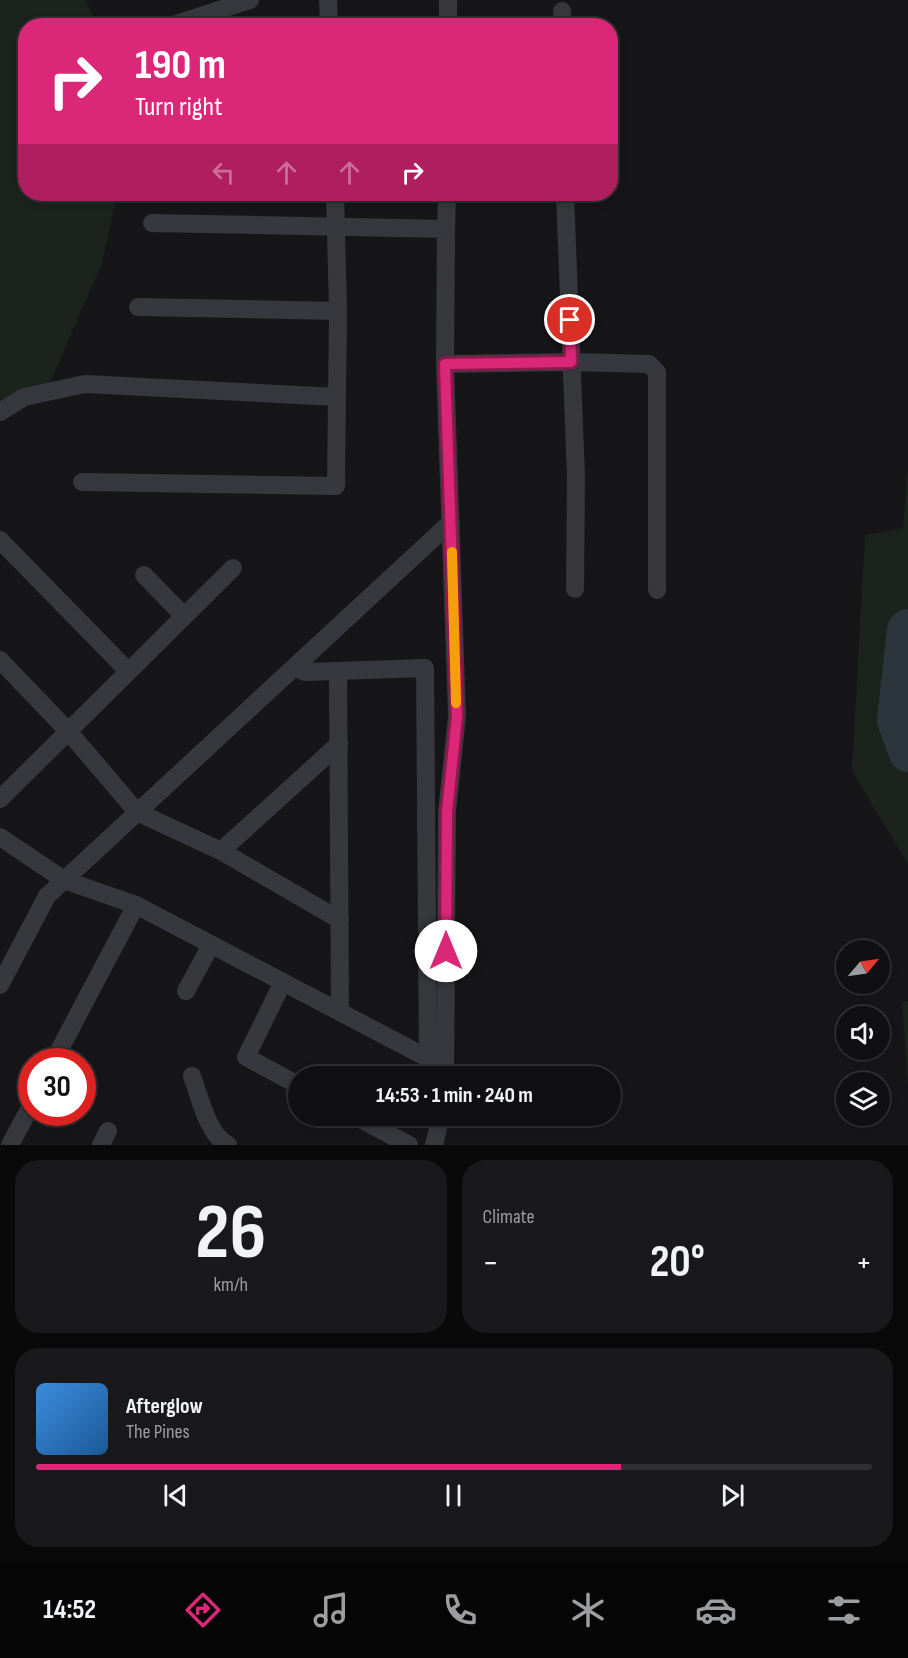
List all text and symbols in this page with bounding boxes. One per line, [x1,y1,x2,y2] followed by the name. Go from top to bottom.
[135,40,226,91] text: 190 m
[36,42,114,120] icon: right
[135,91,222,123] text: Turn right
[207,156,240,189] icon: left
[270,156,303,189] icon: ahead
[333,156,366,189] icon: ahead
[396,156,429,189] icon: right
[544,294,595,345] pin
[553,303,586,336] icon: arrive
[414,919,478,983] position arrow
[836,940,890,994] north arrow
[836,940,890,1126] map controls
[836,1006,890,1060] button: sound
[18,1048,96,1126] speed limit sign: 30
[836,1072,890,1126] button: layers
[376,1082,533,1109] text: 14:53 · 1 min · 240 m
[195,1187,266,1280] text: 26
[483,1205,535,1229] text: Climate
[650,1235,705,1290] text: 20°
[483,1243,499,1283] text: −
[856,1243,872,1283] text: +
[213,1273,248,1297] text: km/h
[126,1393,203,1420] text: Afterglow
[126,1420,190,1444] text: The Pines
[159,1479,192,1512] icon: previous
[437,1479,470,1512] icon: pause
[716,1479,749,1512] icon: next
[182,1589,224,1631] icon: directions
[310,1589,352,1631] icon: music
[439,1589,481,1631] icon: phone
[567,1589,609,1631] icon: climate
[695,1589,737,1631] icon: car
[823,1589,865,1631] icon: filters
[43,1594,96,1626] text: 14:52

